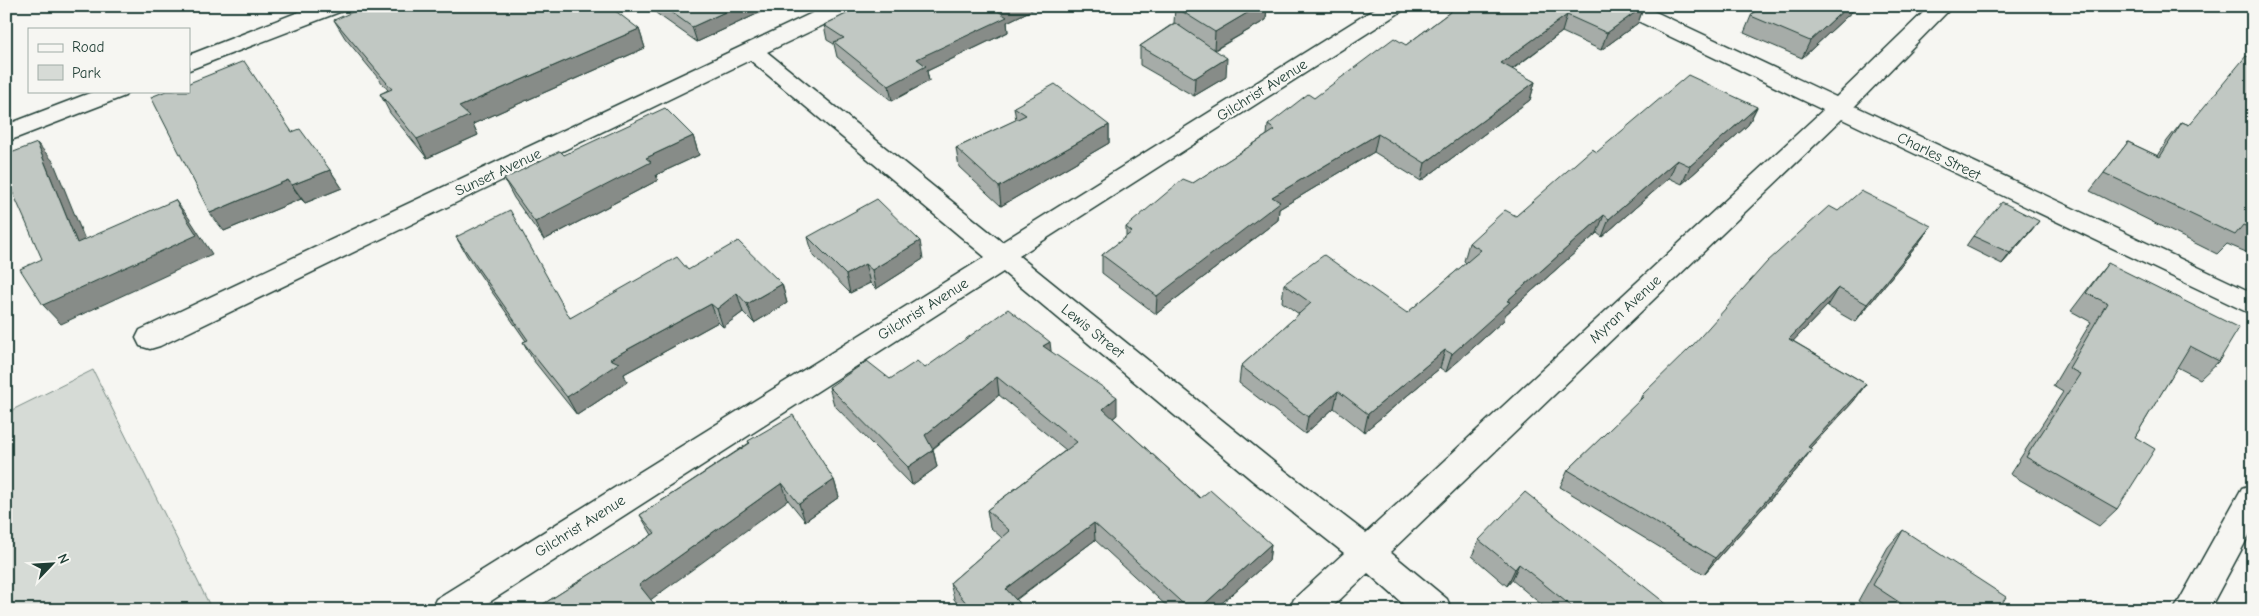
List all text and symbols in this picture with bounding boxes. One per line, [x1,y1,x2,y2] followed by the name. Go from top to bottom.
[28,28,190,92] legend
[72,38,104,56] text: Road
[1213,55,1311,125] street label: Gilchrist Avenue
[72,64,101,82] text: Park
[1894,128,1984,184] street label: Charles Street
[452,144,544,200] street label: Sunset Avenue
[1585,271,1665,347] street label: Myran Avenue
[874,274,972,344] street label: Gilchrist Avenue
[1058,300,1129,362] street label: Lewis Street
[531,491,629,561] street label: Gilchrist Avenue
[28,538,78,588] north arrow
[54,551,73,566] text: N

